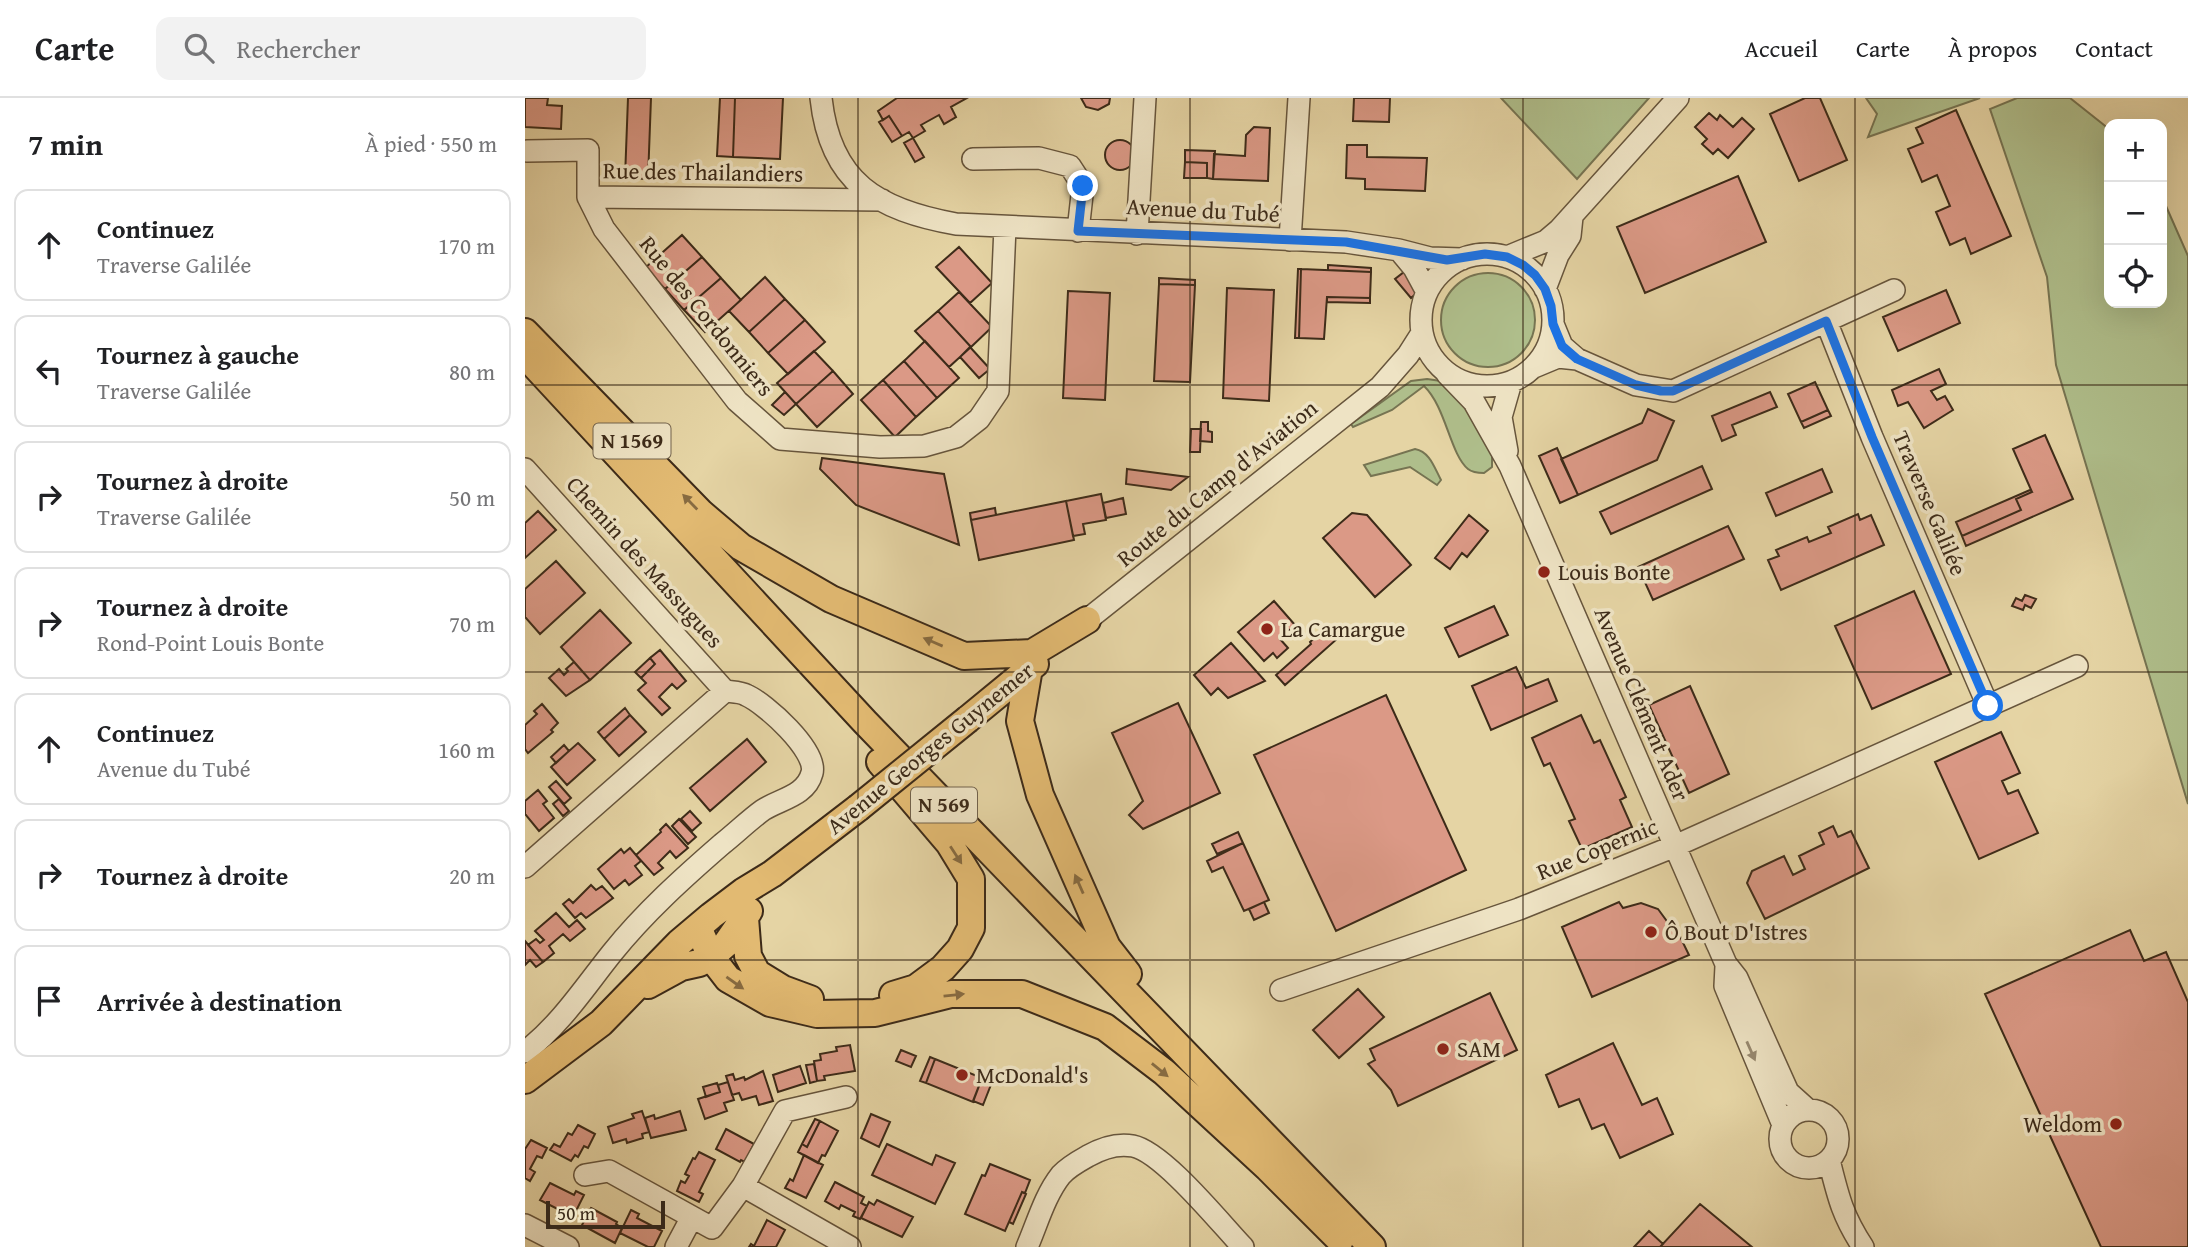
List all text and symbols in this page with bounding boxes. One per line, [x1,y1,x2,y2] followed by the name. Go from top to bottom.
[156,17,646,80] search box
[35,24,114,72] text: Carte
[180,29,218,67] icon: search
[236,29,361,68] text: Rechercher
[1744,31,1818,66] text: Accueil
[1856,31,1910,66] text: Carte
[1948,31,2037,66] text: À propos
[2075,31,2153,66] text: Contact
[2104,119,2167,308] map controls
[2104,119,2167,182] button: +
[28,122,103,166] text: 7 min
[365,127,497,160] text: À pied · 550 m
[603,153,803,190] street label: Rue des Thailandiers
[1067,170,1098,201] route end
[2104,182,2167,245] button: −
[1125,189,1281,230] street label: Avenue du Tubé
[97,209,214,248] text: Continuez
[30,226,68,264] icon: ahead
[632,228,783,403] street label: Rue des Cordonniers
[438,229,495,262] text: 170 m
[2104,245,2167,308] button: locate
[97,248,251,281] text: Traverse Galilée
[97,335,299,374] text: Tournez à gauche
[30,352,68,390] icon: left
[449,355,495,388] text: 80 m
[97,374,251,407] text: Traverse Galilée
[1109,391,1324,574] street label: Route du Camp d'Aviation
[593,424,671,458] road number: N 1569
[1885,425,1976,580] street label: Traverse Galilée
[97,461,288,500] text: Tournez à droite
[559,469,732,655] street label: Chemin des Massugues
[30,478,68,516] icon: right
[449,481,495,514] text: 50 m
[682,494,698,511] one-way arrow
[97,500,251,533] text: Traverse Galilée
[1558,555,1671,588] place label: Louis Bonte
[1536,564,1552,580] marker: Louis Bonte
[97,587,288,626] text: Tournez à droite
[1587,602,1698,806] street label: Avenue Clément Ader
[30,604,68,642] icon: right
[449,607,495,640] text: 70 m
[1281,612,1405,645] place label: La Camargue
[1259,621,1275,637] marker: La Camargue
[97,626,324,659] text: Rond-Point Louis Bonte
[922,637,943,648] one-way arrow
[819,653,1041,842] street label: Avenue Georges Guynemer
[1972,690,2003,721] route start
[97,713,214,752] text: Continuez
[30,730,68,768] icon: ahead
[438,733,495,766] text: 160 m
[97,752,251,785] text: Avenue du Tubé
[911,788,977,822] road number: N 569
[1531,809,1662,888] street label: Rue Copernic
[949,845,962,864] one-way arrow
[30,856,68,894] icon: right
[97,856,288,895] text: Tournez à droite
[449,859,495,892] text: 20 m
[1073,874,1085,894] one-way arrow
[1665,915,1808,948] place label: Ô Bout D'Istres
[1643,924,1659,940] marker: Ô Bout D'Istres
[726,976,744,990] one-way arrow
[30,982,68,1020] icon: arrive
[97,982,342,1021] text: Arrivée à destination
[943,989,965,1000] one-way arrow
[1457,1032,1501,1065] place label: SAM
[1435,1041,1451,1057] marker: SAM
[1746,1041,1757,1061] one-way arrow
[976,1058,1088,1091] place label: McDonald's
[1150,1062,1168,1077] one-way arrow
[954,1067,970,1083] marker: McDonald's
[2023,1107,2102,1140] place label: Weldom
[2108,1116,2124,1132] marker: Weldom
[546,1198,665,1230] scale bar
[557,1199,595,1227] text: 50 m

